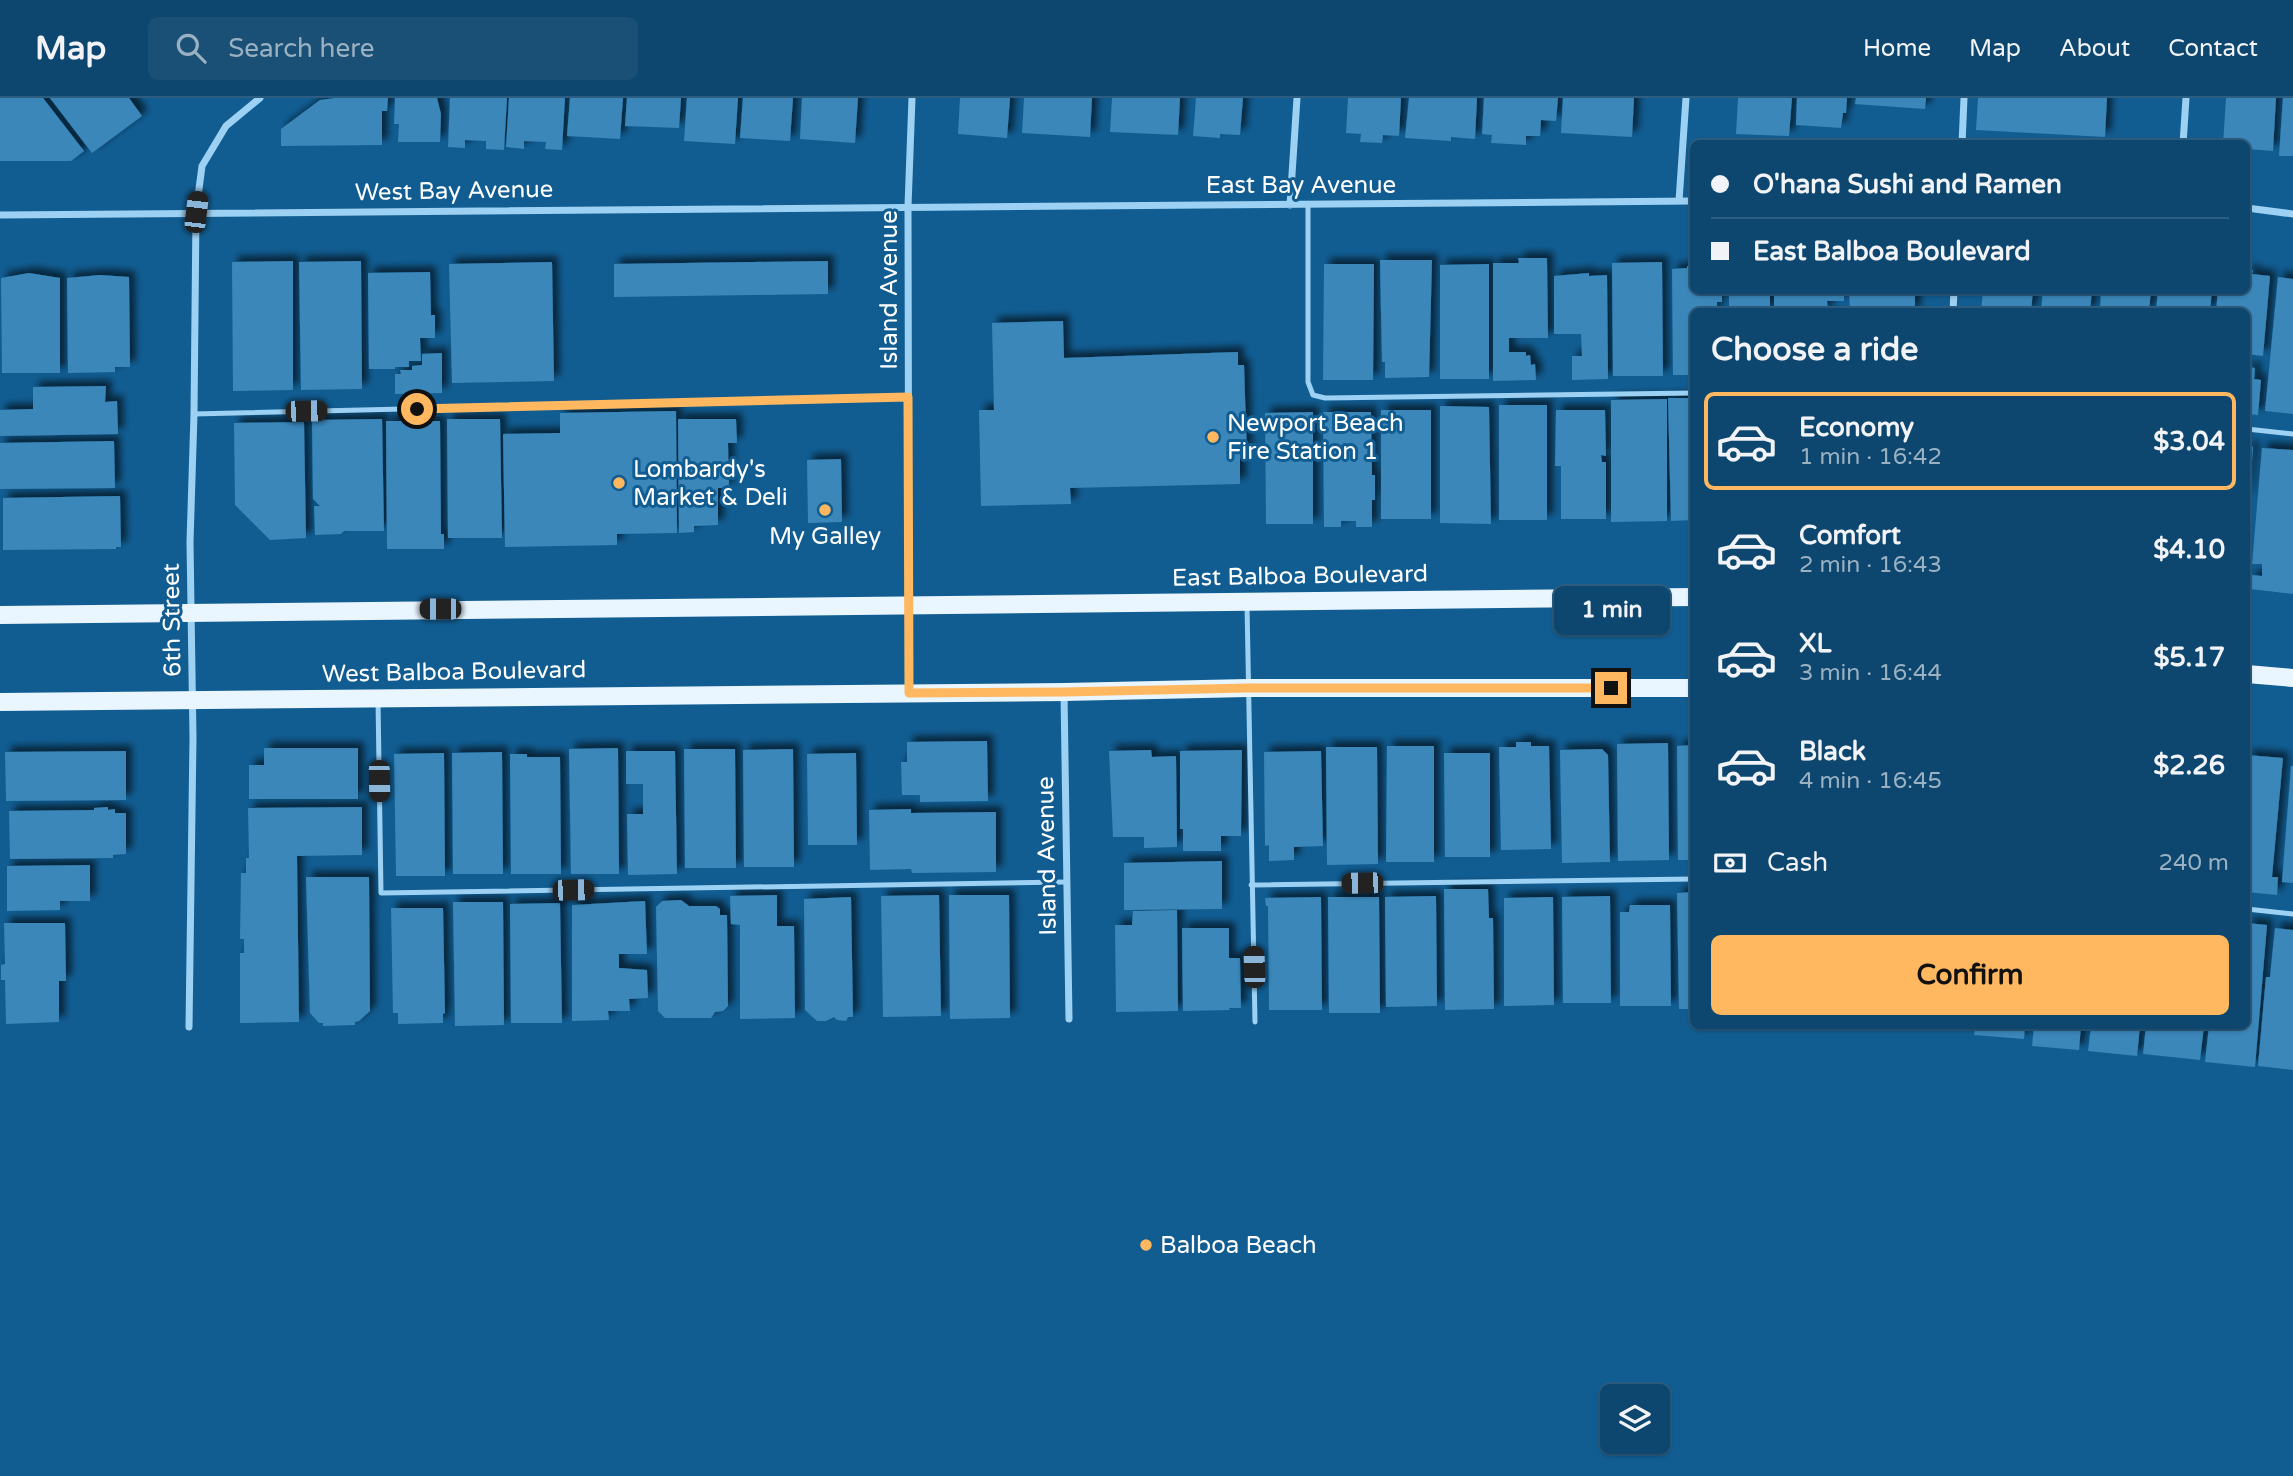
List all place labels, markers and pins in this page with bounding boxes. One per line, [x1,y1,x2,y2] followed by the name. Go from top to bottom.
[1227,409,1404,466] place label: Newport Beach Fire Station 1
[1205,429,1221,445] marker: Newport Beach Fire Station 1
[633,455,788,512] place label: Lombardy's Market & Deli
[611,475,627,491] marker: Lombardy's Market & Deli
[817,502,833,518] marker: My Galley
[769,522,881,551] place label: My Galley
[1160,1231,1317,1260] place label: Balboa Beach
[1138,1237,1154,1253] marker: Balboa Beach

